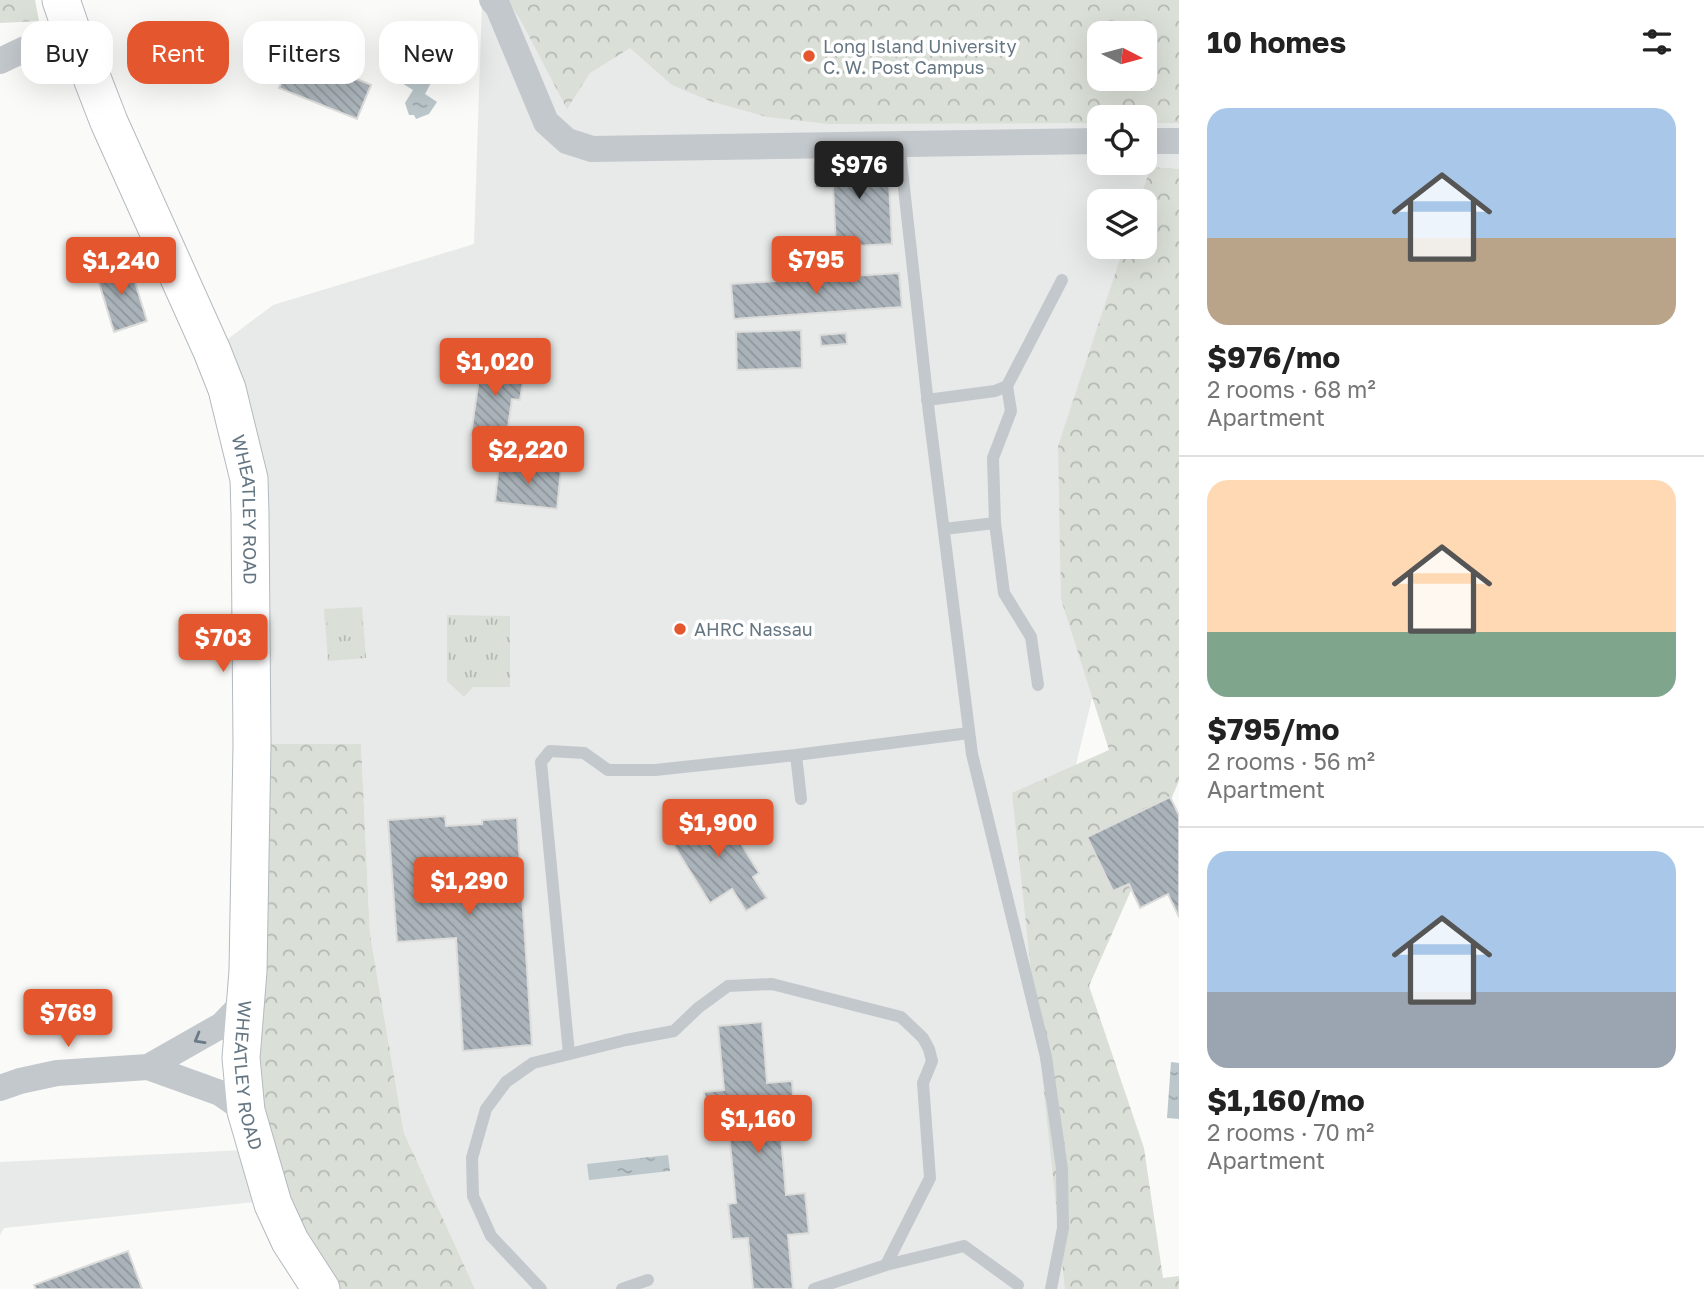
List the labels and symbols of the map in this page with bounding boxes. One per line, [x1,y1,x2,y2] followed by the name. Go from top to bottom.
[1087,21,1157,91] north arrow
[823,35,1017,78] place label: Long Island University C. W. Post Campus
[801,48,817,64] marker: Long Island University C. W. Post Campus
[818,142,900,201] pin: $976
[775,236,857,296] pin: $795
[64,238,178,297] pin: $1,240
[438,338,552,398] pin: $1,020
[471,426,585,486] pin: $2,220
[228,432,262,585] street label: WHEATLEY ROAD
[182,614,264,674] pin: $703
[694,618,813,640] place label: AHRC Nassau
[672,621,688,637] marker: AHRC Nassau
[661,800,775,859] pin: $1,900
[412,858,526,917] pin: $1,290
[27,990,109,1049] pin: $769
[230,1000,268,1153] street label: WHEATLEY ROAD
[194,1031,207,1044] one-way arrow
[701,1096,815,1155] pin: $1,160

